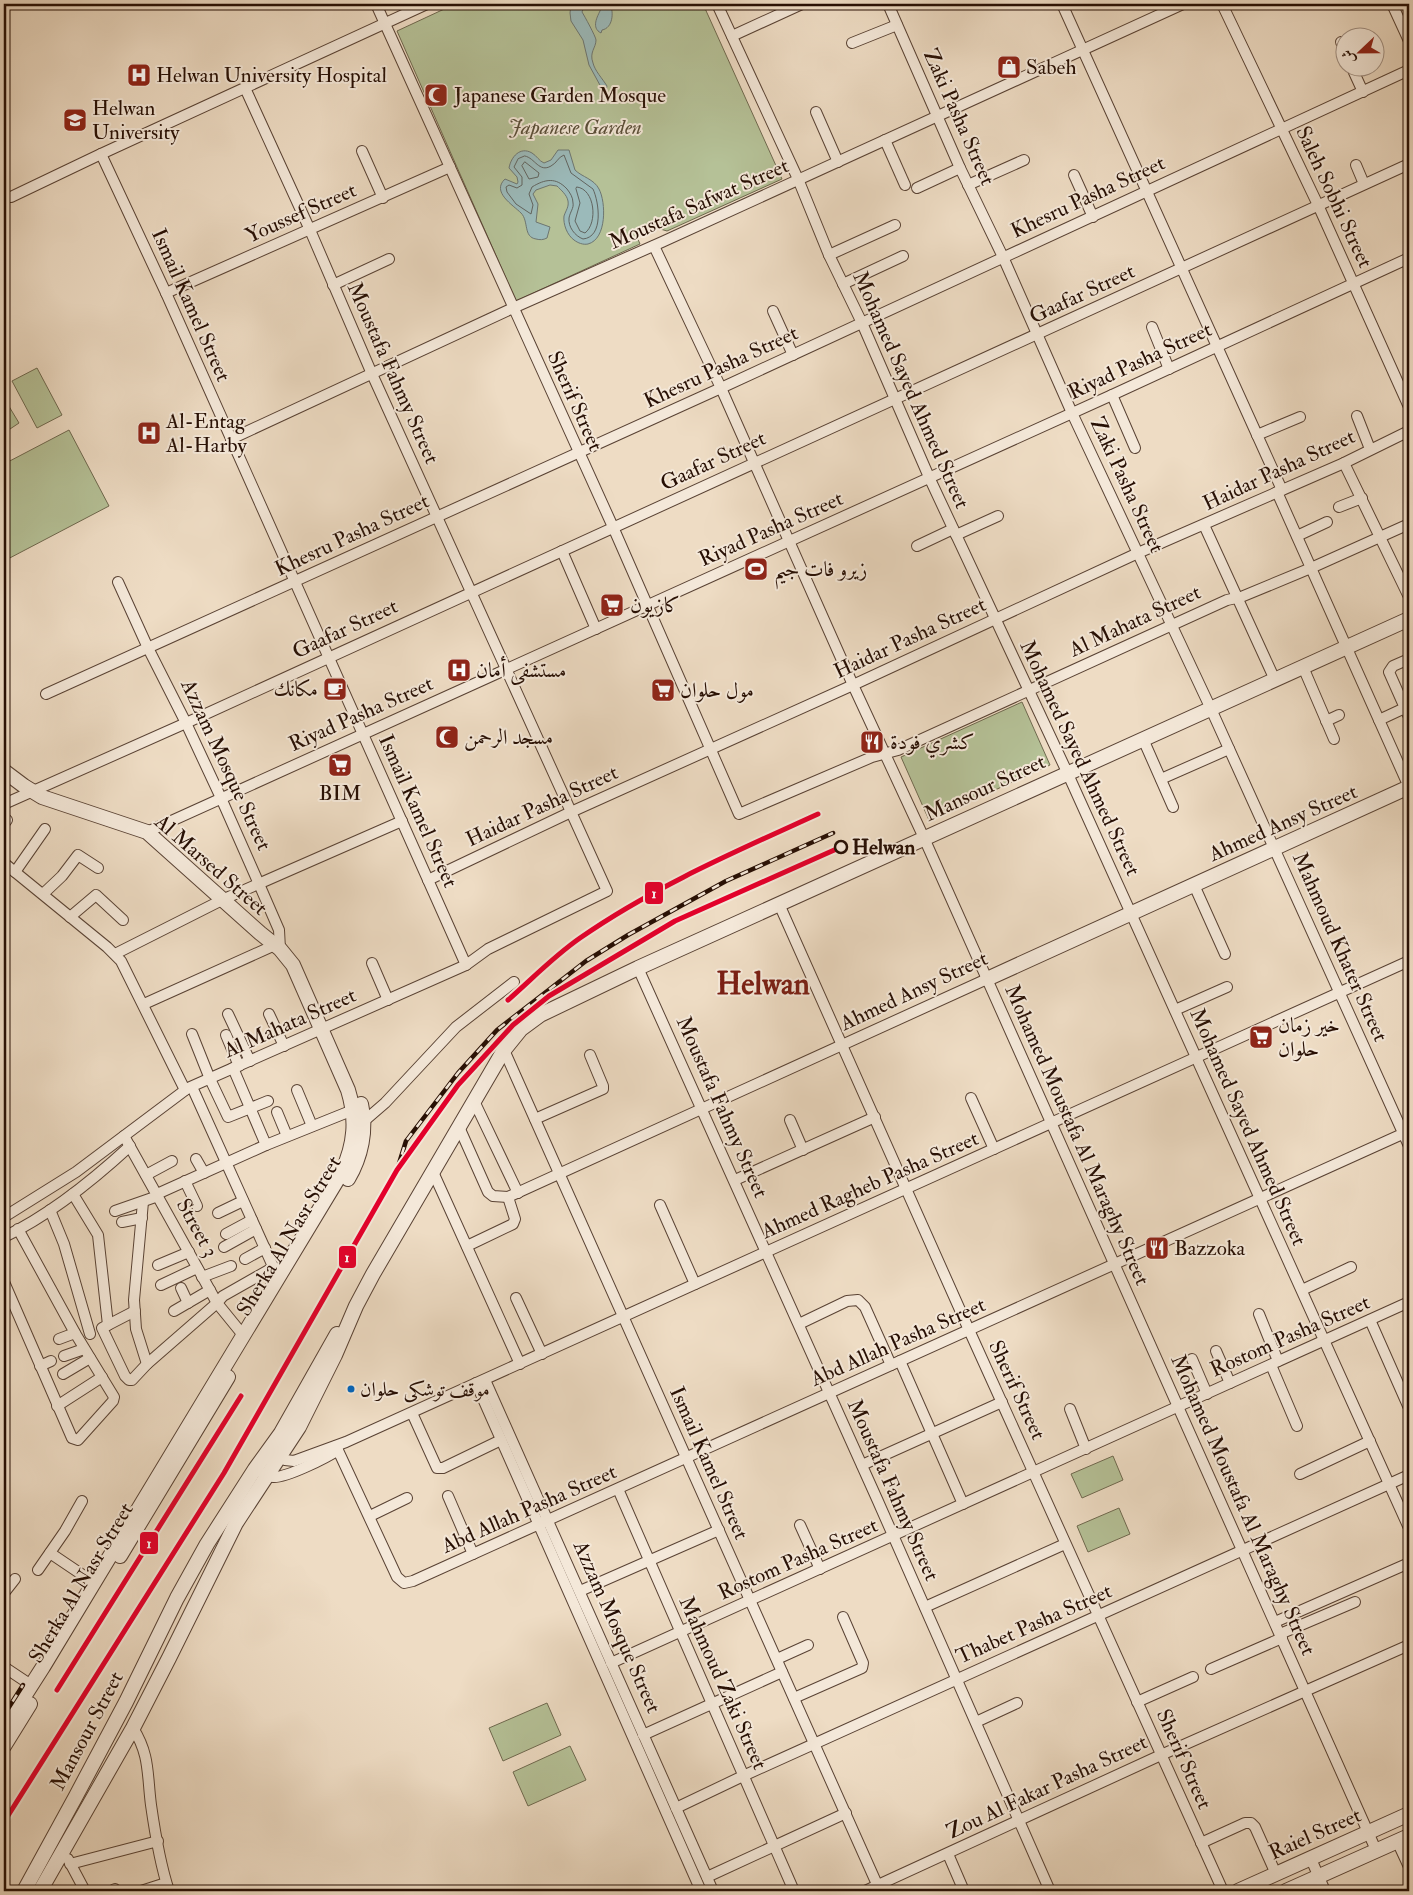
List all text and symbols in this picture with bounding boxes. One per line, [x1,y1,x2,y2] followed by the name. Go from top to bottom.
[1336,28,1386,78] north arrow
[917,45,1001,190] street label: Zaki Pasha Street
[1338,47,1359,66] text: ش
[996,54,1022,80] shop icon: Sabeh
[1026,54,1076,81] place label: Sabeh
[126,62,152,88] hospital icon: Helwan University Hospital
[156,62,387,89] place label: Helwan University Hospital
[423,82,449,108] mosque icon: Japanese Garden Mosque
[453,82,666,109] place label: Japanese Garden Mosque
[92,95,180,146] place label: Helwan University
[62,107,88,133] school or university icon: Helwan University
[508,114,642,141] park label: Japanese Garden
[1289,122,1379,272] street label: Saleh Sobhi Street
[1007,149,1170,245] street label: Khesru Pasha Street
[605,152,793,256] street label: Moustafa Safwat Street
[241,177,361,249] street label: Youssef Street
[145,224,237,386] street label: Ismail Kamel Street
[1025,258,1139,330] street label: Gaafar Street
[846,267,976,513] street label: Mohamed Sayed Ahmed Street
[341,278,445,468] street label: Moustafa Fahmy Street
[1064,316,1216,406] street label: Riyad Pasha Street
[640,319,803,415] street label: Khesru Pasha Street
[541,347,609,455] street label: Sherif Street
[165,408,247,459] place label: Al-Entag Al-Harby
[1084,413,1170,557] street label: Zaki Pasha Street
[136,420,162,446] hospital icon: Al-Entag Al-Harby
[1199,423,1360,517] street label: Haidar Pasha Street
[656,425,770,497] street label: Gaafar Street
[695,485,848,573] street label: Riyad Pasha Street
[271,487,434,583] street label: Khesru Pasha Street
[743,556,769,582] sports icon: زيرو فات جيم
[774,556,867,590] place label: زيرو فات جيم
[1064,579,1205,664] street label: Al Mahata Street
[830,591,991,685] street label: Haidar Pasha Street
[599,592,625,618] supermarket icon: كازيون
[630,592,680,619] place label: كازيون
[288,593,402,665] street label: Gaafar Street
[1014,636,1147,880] street label: Mohamed Sayed Ahmed Street
[476,655,566,685] place label: مستشفى أمان
[446,657,472,683] hospital icon: مستشفى أمان
[285,670,438,758] street label: Riyad Pasha Street
[174,674,278,855] street label: Azzam Mosque Street
[274,676,318,703] place label: مكانك
[322,676,348,702] cafe icon: مكانك
[650,677,676,703] supermarket icon: مول حلوان
[680,677,754,704] place label: مول حلوان
[434,724,460,750] mosque icon: مسجد الرحمن
[464,724,553,751] place label: مسجد الرحمن
[859,729,885,755] restaurant icon: كشري فودة
[890,729,975,758] place label: كشري فودة
[372,730,464,892] street label: Ismail Kamel Street
[920,748,1050,828] street label: Mansour Street
[327,752,353,778] supermarket icon: BIM
[462,759,623,853] street label: Haidar Pasha Street
[1204,778,1362,868] street label: Ahmed Ansy Street
[319,780,361,807] place label: BIM
[148,808,273,922] street label: Al Marsed Street
[852,834,916,861] place label: Helwan
[834,840,848,854] marker: Helwan
[1286,848,1394,1046] street label: Mahmoud Khater Street
[644,881,664,905] line badge: 1
[652,885,657,902] text: 1
[835,945,992,1037] street label: Ahmed Ansy Street
[716,965,810,1004] district label: Helwan
[998,980,1156,1290] street label: Mohamed Moustafa Al Maraghy Street
[219,982,361,1065] street label: Al Mahata Street
[1183,1004,1313,1250] street label: Mohamed Sayed Ahmed Street
[670,1012,774,1202] street label: Moustafa Fahmy Street
[1278,1012,1340,1063] place label: خير زمان حلوان
[1248,1024,1274,1050] supermarket icon: خير زمان حلوان
[756,1125,983,1246] street label: Ahmed Ragheb Pasha Street
[230,1151,348,1321] street label: Sherka Al Nasr Street
[170,1194,224,1262] street label: Street 3
[1144,1235,1170,1261] restaurant icon: Bazzoka
[1174,1235,1246,1262] place label: Bazzoka
[338,1245,357,1269] line badge: 1
[345,1249,350,1266] text: 1
[1206,1289,1374,1383] street label: Rostom Pasha Street
[805,1291,990,1393] street label: Abd Allah Pasha Street
[982,1336,1052,1444] street label: Sherif Street
[1164,1350,1322,1660] street label: Mohamed Moustafa Al Maraghy Street
[360,1377,490,1403] place label: موقف توشكى حلوان
[663,1382,755,1544] street label: Ismail Kamel Street
[346,1384,356,1394] marker: موقف توشكى حلوان
[841,1395,945,1585] street label: Moustafa Fahmy Street
[436,1458,621,1560] street label: Abd Allah Pasha Street
[22,1498,140,1668] street label: Sherka Al Nasr Street
[714,1512,882,1606] street label: Rostom Pasha Street
[139,1531,159,1555] line badge: 1
[147,1535,152,1552] text: 1
[566,1536,667,1718] street label: Azzam Mosque Street
[952,1577,1116,1670] street label: Thabet Pasha Street
[673,1592,773,1774] street label: Mahmoud Zaki Street
[44,1667,130,1795] street label: Mansour Street
[1150,1705,1218,1813] street label: Sherif Street
[942,1729,1152,1845] street label: Zou Al Fakar Pasha Street
[1265,1802,1366,1866] street label: Raiel Street

